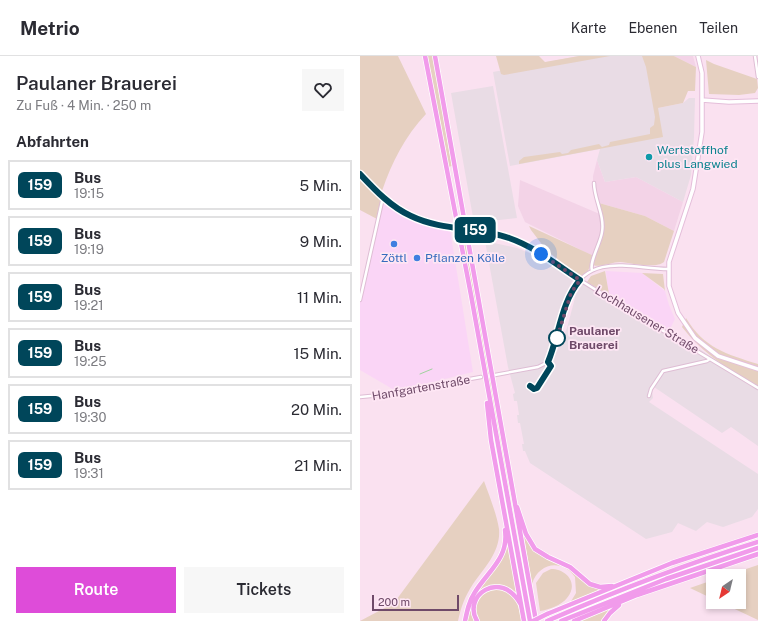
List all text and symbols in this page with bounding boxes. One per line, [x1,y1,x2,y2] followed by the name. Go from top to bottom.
[20,17,80,39] text: Metrio
[571,20,606,36] text: Karte
[628,20,677,36] text: Ebenen
[699,20,738,36] text: Teilen
[302,69,344,111] button: heart
[16,72,177,94] text: Paulaner Brauerei
[16,98,151,113] text: Zu Fuß · 4 Min. · 250 m
[16,133,89,150] text: Abfahrten
[657,143,738,171] place label: Wertstoffhof plus Langwied
[644,152,654,162] marker: Wertstoffhof plus Langwied
[74,169,101,186] text: Bus
[28,177,52,193] text: 159
[300,177,342,194] text: 5 Min.
[74,186,104,201] text: 19:15
[452,217,498,243] line badge: 159
[463,222,487,238] text: 159
[74,225,101,242] text: Bus
[28,233,52,249] text: 159
[300,233,342,250] text: 9 Min.
[389,239,399,249] marker: Zöttl
[74,242,104,257] text: 19:19
[531,244,551,264] your location
[381,251,408,265] place label: Zöttl
[425,251,505,265] place label: Pflanzen Kölle
[412,253,422,263] marker: Pflanzen Kölle
[74,281,101,298] text: Bus
[592,283,702,357] street label: Lochhausener Straße
[28,289,52,305] text: 159
[297,289,342,306] text: 11 Min.
[74,298,104,313] text: 19:21
[569,324,620,352] place label: Paulaner Brauerei
[548,329,566,347] marker: Paulaner Brauerei
[74,337,101,354] text: Bus
[28,345,52,361] text: 159
[294,345,342,362] text: 15 Min.
[74,354,107,369] text: 19:25
[371,372,471,404] street label: Hanfgartenstraße
[74,393,101,410] text: Bus
[28,401,52,417] text: 159
[291,401,342,418] text: 20 Min.
[74,410,106,425] text: 19:30
[74,449,101,466] text: Bus
[28,457,52,473] text: 159
[294,457,342,474] text: 21 Min.
[74,466,104,481] text: 19:31
[16,567,176,613] button: Route
[184,567,344,613] button: Tickets
[706,569,746,609] north arrow
[706,569,746,609] map controls
[372,593,459,612] scale bar
[378,596,410,608] text: 200 m

